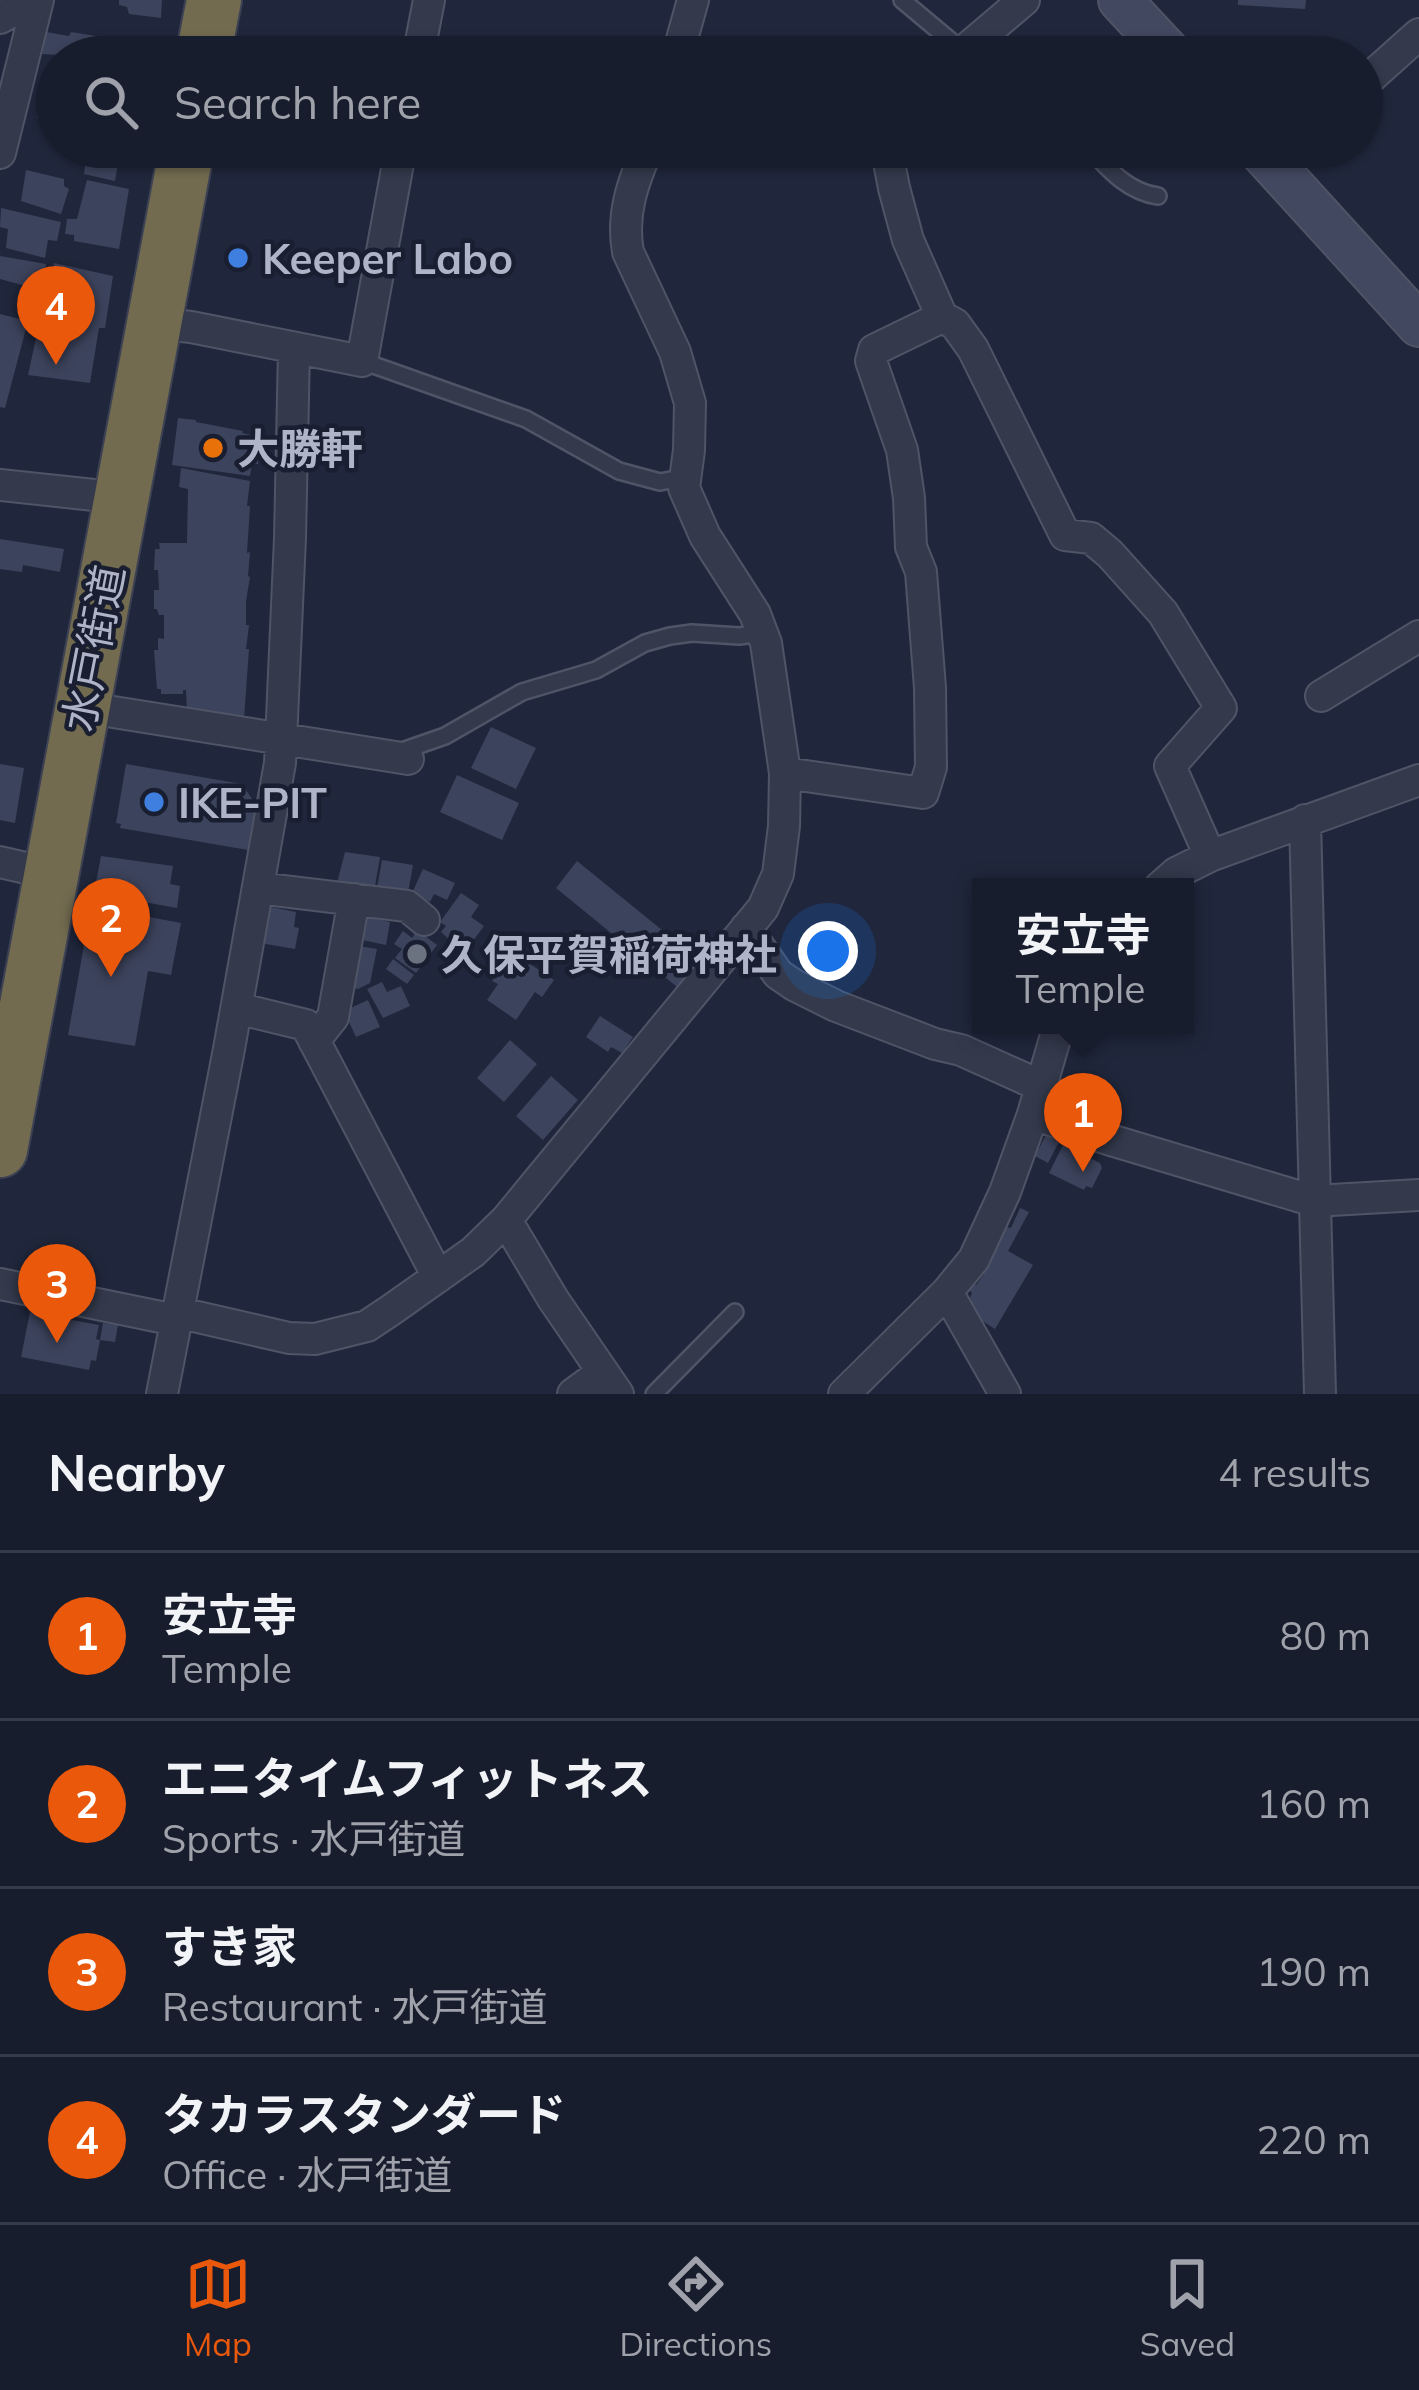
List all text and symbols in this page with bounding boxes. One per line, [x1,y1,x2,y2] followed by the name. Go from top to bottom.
[36,36,1383,168] search box
[78,69,144,135] icon: search
[174,74,421,130] text: Search here
[262,232,513,285] place label: Keeper Labo
[225,245,251,271] marker: Keeper Labo
[17,266,95,365] pin: 4
[237,422,363,475] place label: 大勝軒
[200,435,226,461] marker: 大勝軒
[51,560,135,736] street label: 水戸街道
[178,776,327,829] place label: IKE-PIT
[141,789,167,815] marker: IKE-PIT
[72,878,150,977] pin: 2
[972,878,1194,1034] popup
[1015,906,1151,962] text: 安立寺
[798,921,858,981] your location
[441,928,777,981] place label: 久保平賀稲荷神社
[404,941,430,967] marker: 久保平賀稲荷神社
[1015,964,1145,1013] text: Temple
[1044,1073,1122,1172] pin: 1
[18,1244,96,1343] pin: 3
[48,1440,225,1504] text: Nearby
[1218,1448,1371,1497] text: 4 results
[162,1586,297,1642] text: 安立寺
[75,1611,99,1660] text: 1
[1280,1611,1371,1660] text: 80 m
[162,1644,292,1693] text: Temple
[162,1750,653,1806] text: エニタイムフィットネス
[75,1779,99,1828] text: 2
[1256,1779,1371,1828] text: 160 m
[162,1814,466,1863] text: Sports · 水戸街道
[162,1918,297,1974] text: すき家
[75,1947,99,1996] text: 3
[1256,1947,1371,1996] text: 190 m
[162,1982,548,2031] text: Restaurant · 水戸街道
[162,2086,566,2142] text: タカラスタンダード
[75,2115,99,2164] text: 4
[1256,2115,1371,2164] text: 220 m
[162,2150,453,2199] text: Office · 水戸街道
[184,2251,252,2364] tab: Map
[620,2251,772,2364] tab: Directions
[1140,2251,1235,2364] tab: Saved

